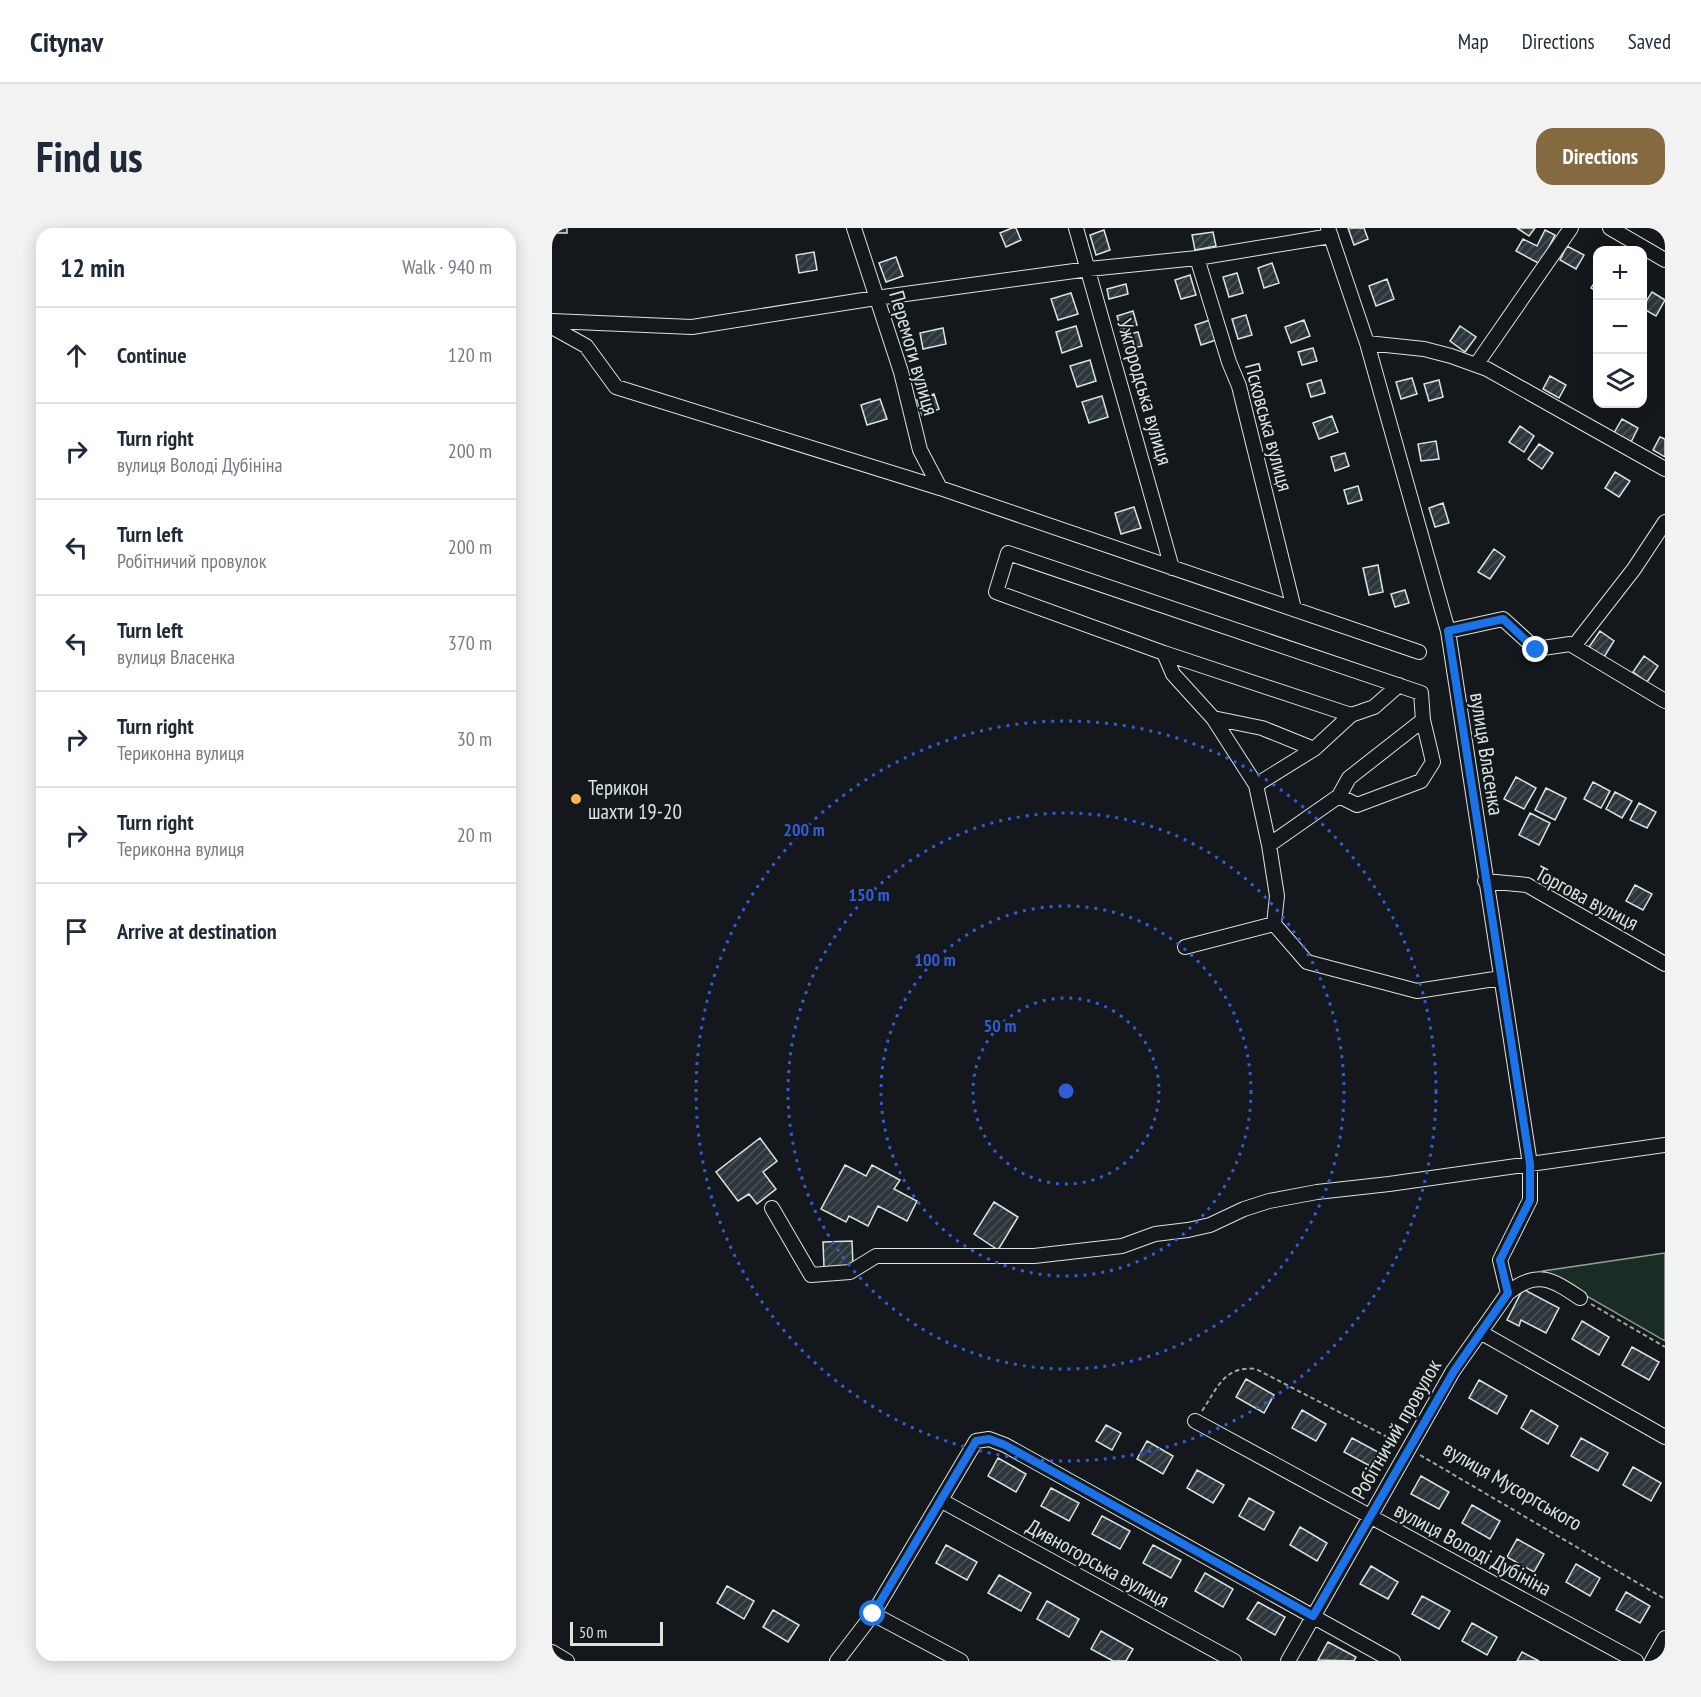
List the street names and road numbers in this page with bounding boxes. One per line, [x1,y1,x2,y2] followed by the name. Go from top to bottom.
[883,287,945,419] street label: Перемоги вулиця
[1111,316,1179,468] street label: Ужгородська вулиця
[1239,360,1299,494] street label: Псковська вулиця
[1464,691,1510,817] street label: вулиця Власенка
[1531,860,1643,936] street label: Торгова вулиця
[1345,1354,1447,1504] street label: Робітничий провулок
[1439,1435,1587,1537] street label: вулиця Мусоргського
[1390,1496,1556,1602] street label: вулиця Володі Дубініна
[1022,1513,1174,1613] street label: Дивногорська вулиця

